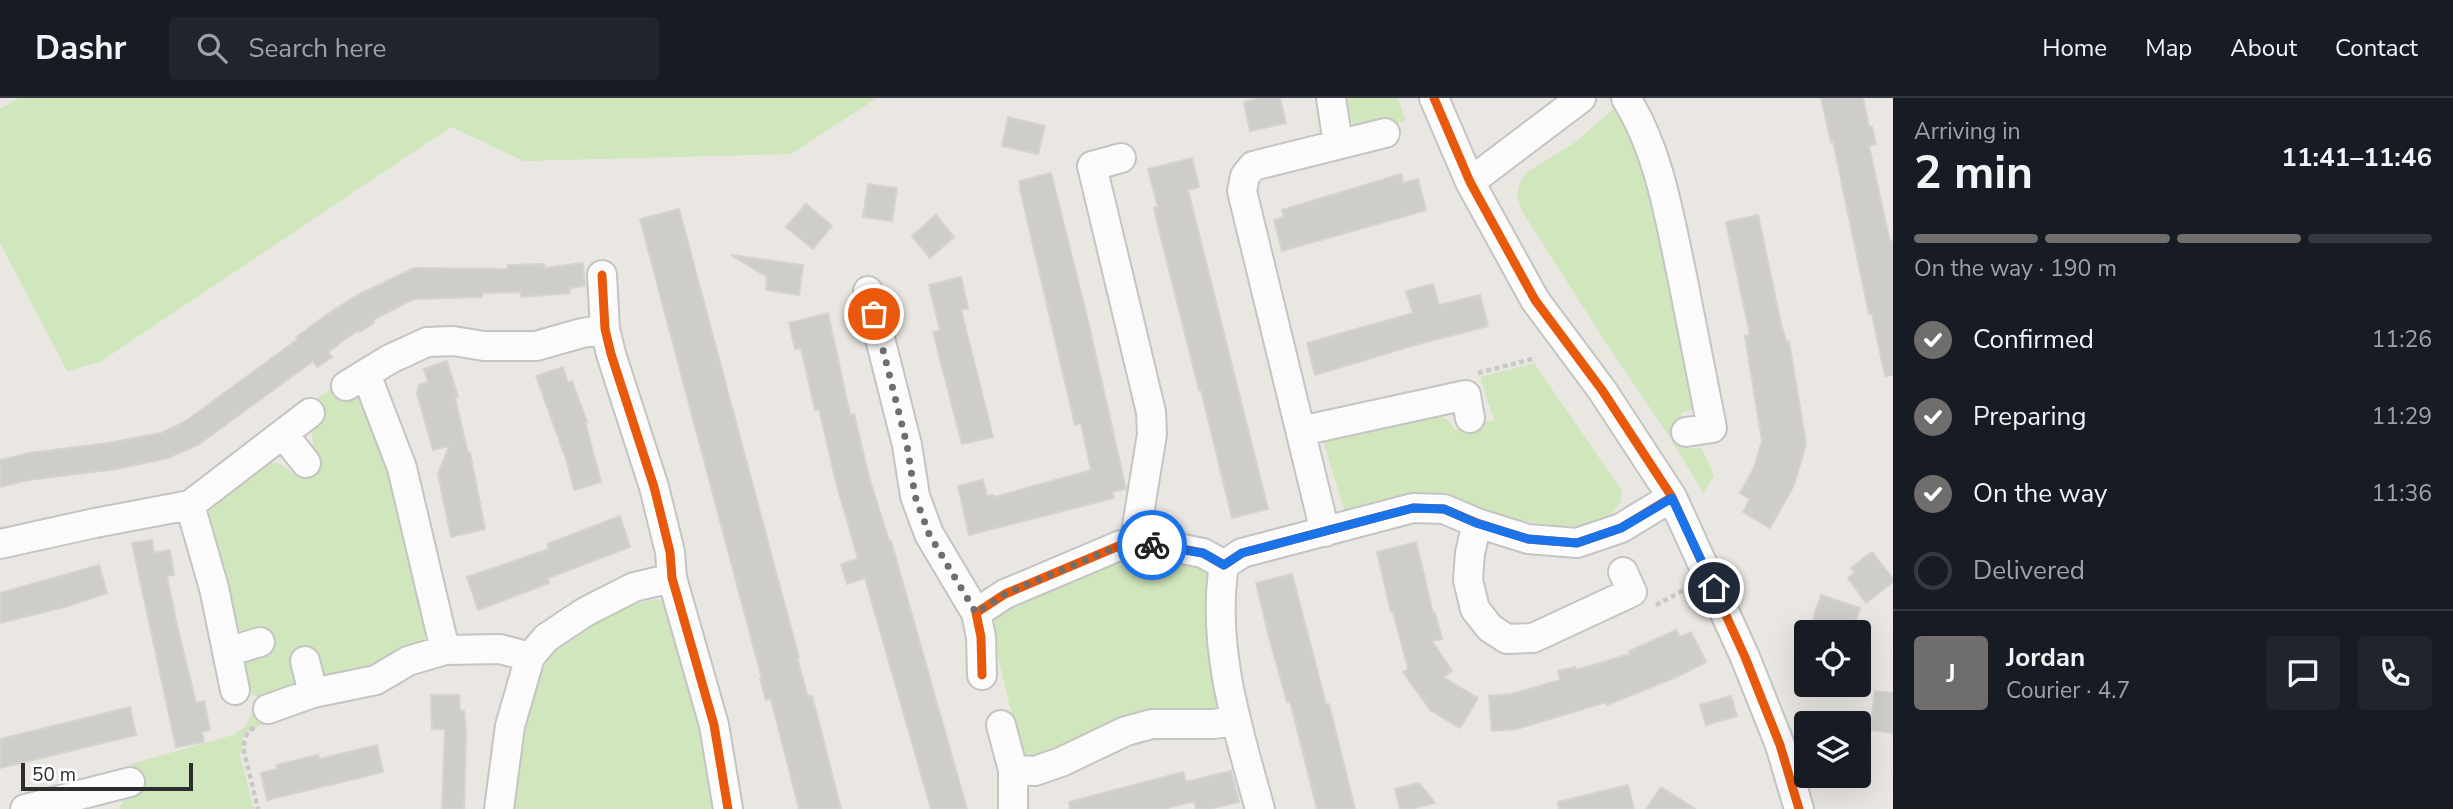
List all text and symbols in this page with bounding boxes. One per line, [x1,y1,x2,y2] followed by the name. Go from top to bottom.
[169,17,659,80] search box
[35,26,127,71] text: Dashr
[193,29,231,67] icon: search
[249,31,386,66] text: Search here
[2042,32,2107,64] text: Home
[2145,32,2192,64] text: Map
[2230,32,2297,64] text: About
[2335,32,2418,64] text: Contact
[1914,116,2021,147] text: Arriving in
[2281,140,2432,175] text: 11:41–11:46
[1914,141,2033,204] text: 2 min
[1914,253,2117,284] text: On the way · 190 m
[844,284,904,344] pin
[855,295,893,333] icon: bag
[1914,321,1952,359] icon: check
[1973,322,2094,357] text: Confirmed
[2372,324,2432,355] text: 11:26
[1914,398,1952,436] icon: check
[1973,399,2086,434] text: Preparing
[2372,401,2432,432] text: 11:29
[1914,475,1952,513] icon: check
[1973,476,2107,511] text: On the way
[2372,478,2432,509] text: 11:36
[1117,510,1187,580] courier
[1133,526,1171,564] icon: bike
[1973,553,2085,588] text: Delivered
[1684,558,1744,618] pin
[1695,569,1733,607] icon: home
[1794,620,1871,788] map controls
[1794,620,1871,697] button: locate
[2266,636,2340,710] button: chat
[2358,636,2432,710] button: phone
[2006,640,2085,675] text: Jordan
[1946,656,1956,691] text: J
[2006,675,2130,706] text: Courier · 4.7
[1794,711,1871,788] button: layers
[21,760,192,792] scale bar
[32,762,76,788] text: 50 m

